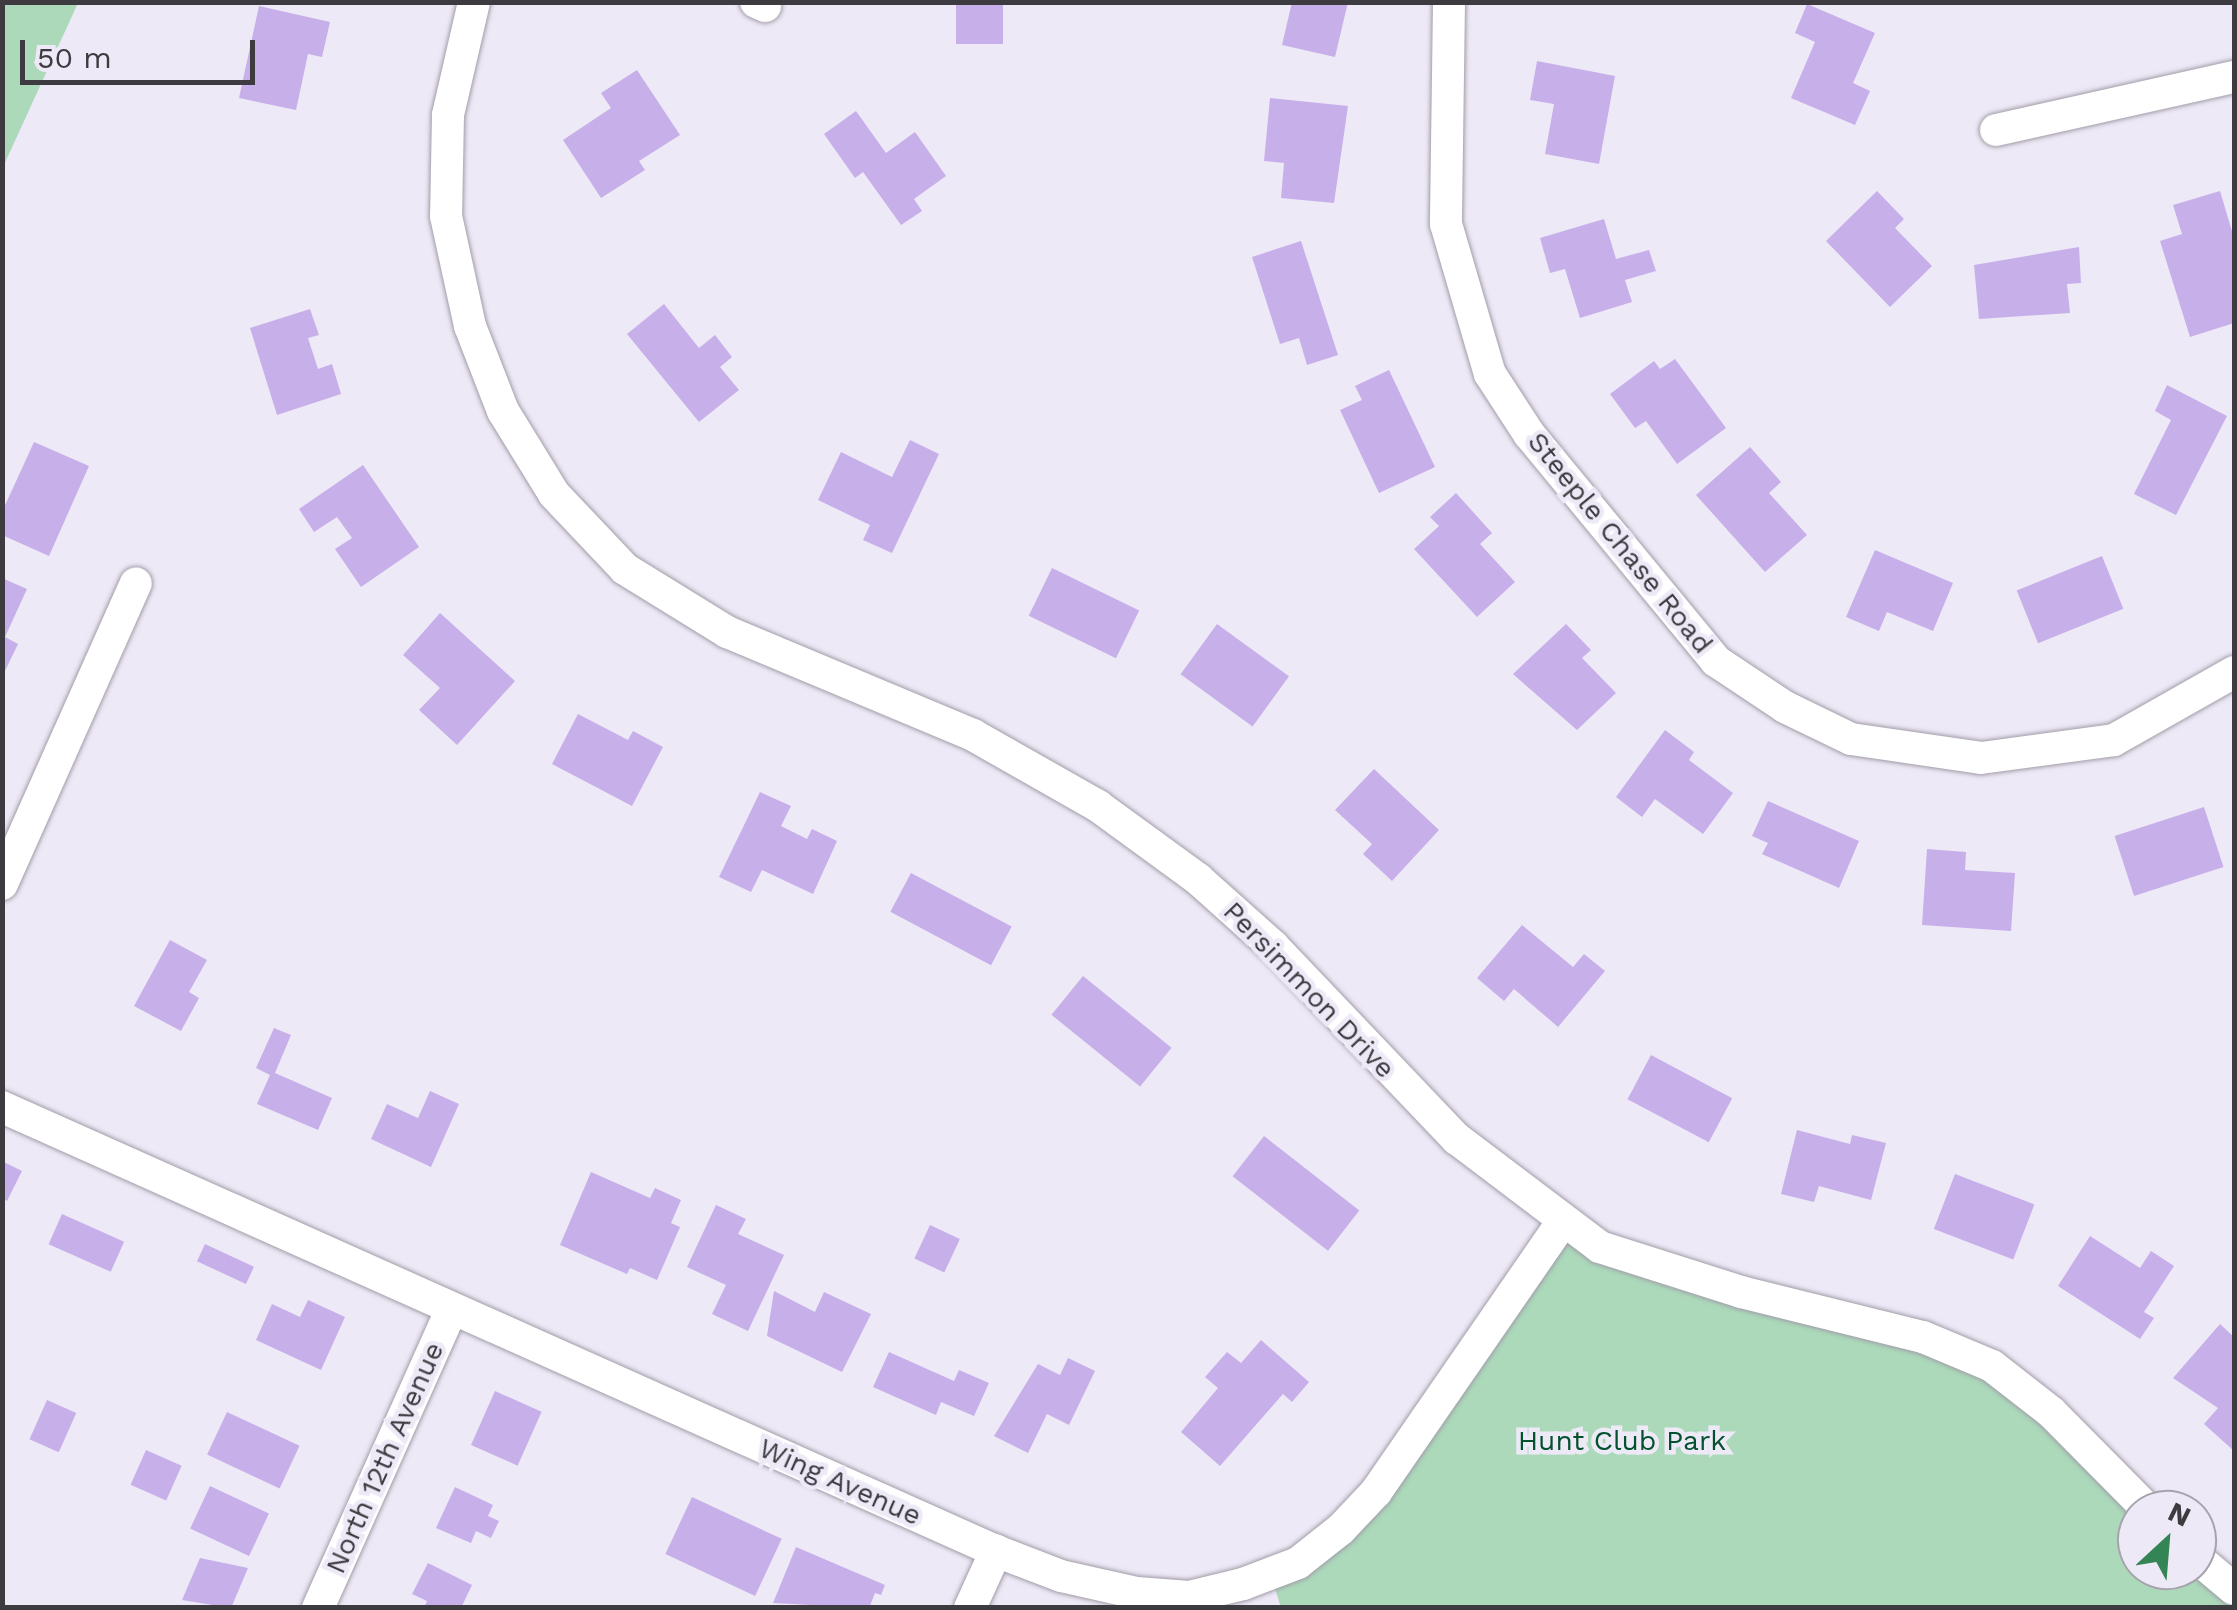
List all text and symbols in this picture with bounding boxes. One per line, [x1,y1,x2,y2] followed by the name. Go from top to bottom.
[25,20,260,82] scale bar
[37,40,112,75] text: 50 m
[1520,426,1720,660] street label: Steeple Chase Road
[1216,895,1402,1085] street label: Persimmon Drive
[319,1336,451,1580] street label: North 12th Avenue
[1518,1424,1726,1458] park label: Hunt Club Park
[753,1431,927,1533] street label: Wing Avenue
[2117,1490,2217,1590] north arrow
[2163,1495,2196,1534] text: N

